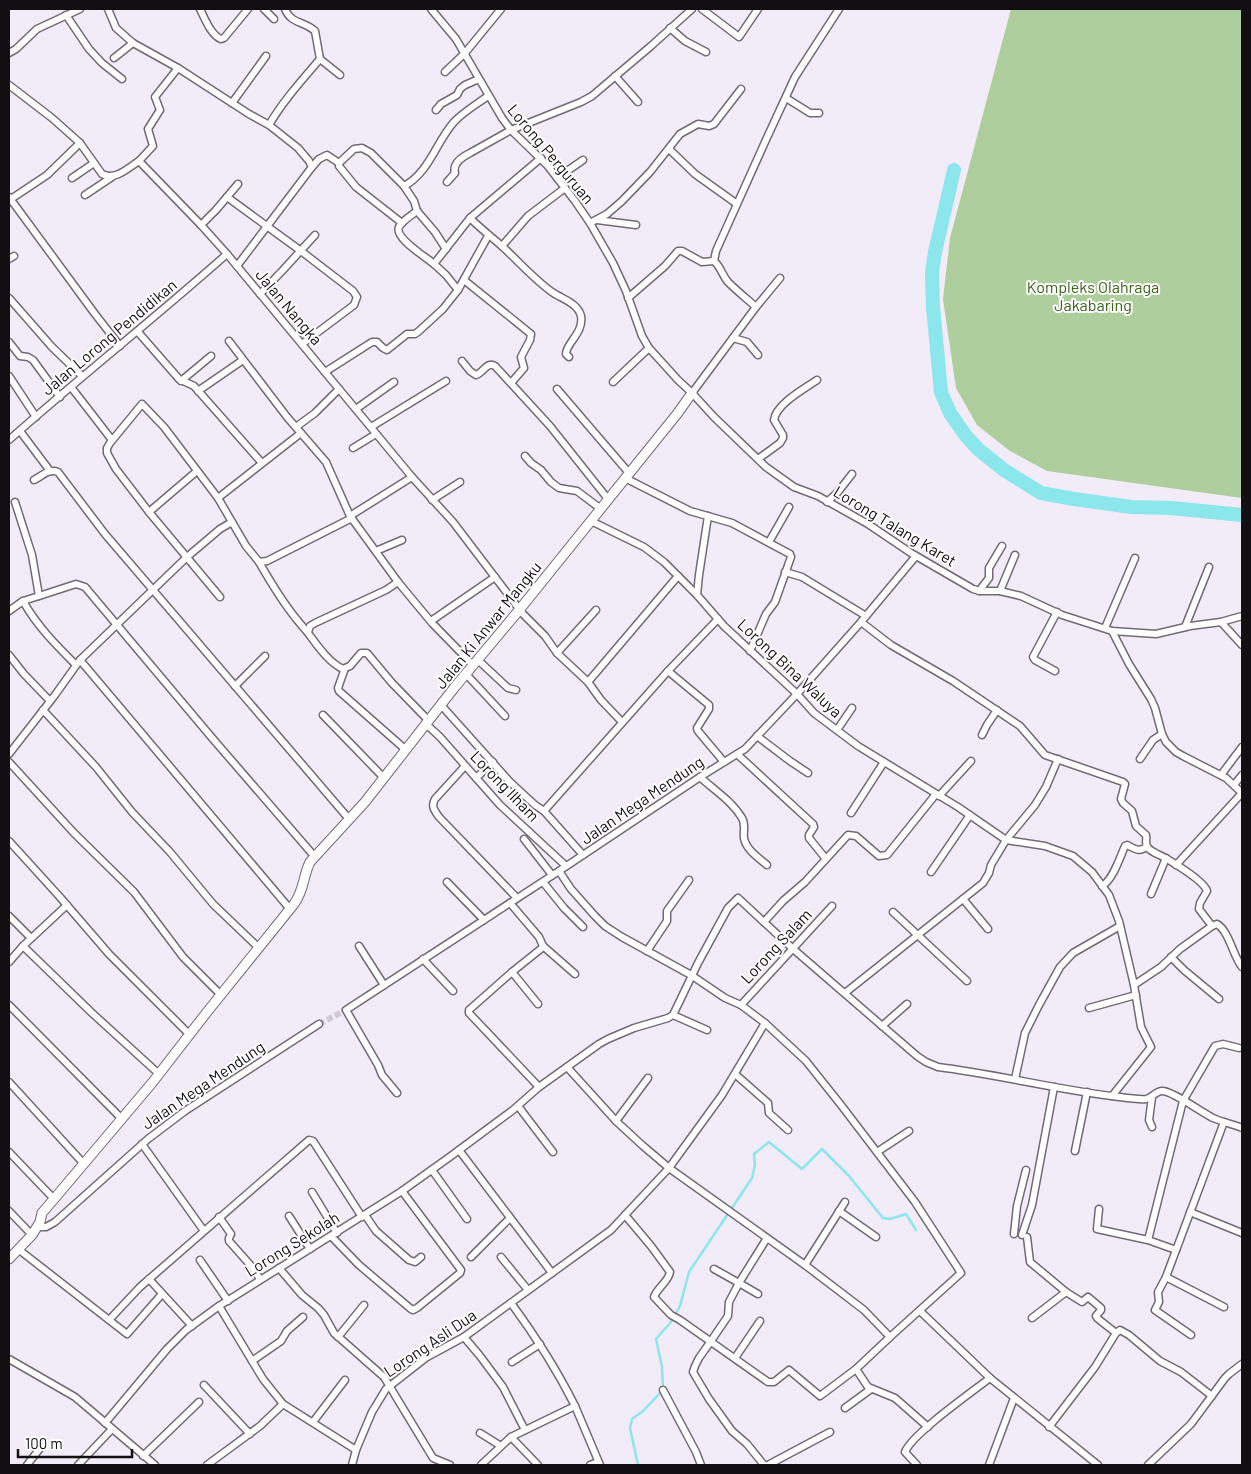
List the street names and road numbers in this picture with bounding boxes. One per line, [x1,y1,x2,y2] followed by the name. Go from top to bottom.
[504,100,599,207] street label: Lorong Perguruan
[252,265,327,349] street label: Jalan Nangka
[37,275,180,399] street label: Jalan Lorong Pendidikan
[830,481,960,570] street label: Lorong Talang Karet
[430,557,545,692] street label: Jalan Ki Anwar Mangku
[734,614,847,721] street label: Lorong Bina Waluya
[467,746,544,825] street label: Lorong Ilham
[577,751,707,848] street label: Jalan Mega Mendung
[736,904,815,987] street label: Lorong Salam
[138,1036,268,1133] street label: Jalan Mega Mendung
[241,1207,342,1280] street label: Lorong Sekolah
[380,1305,480,1381] street label: Lorong Asli Dua

